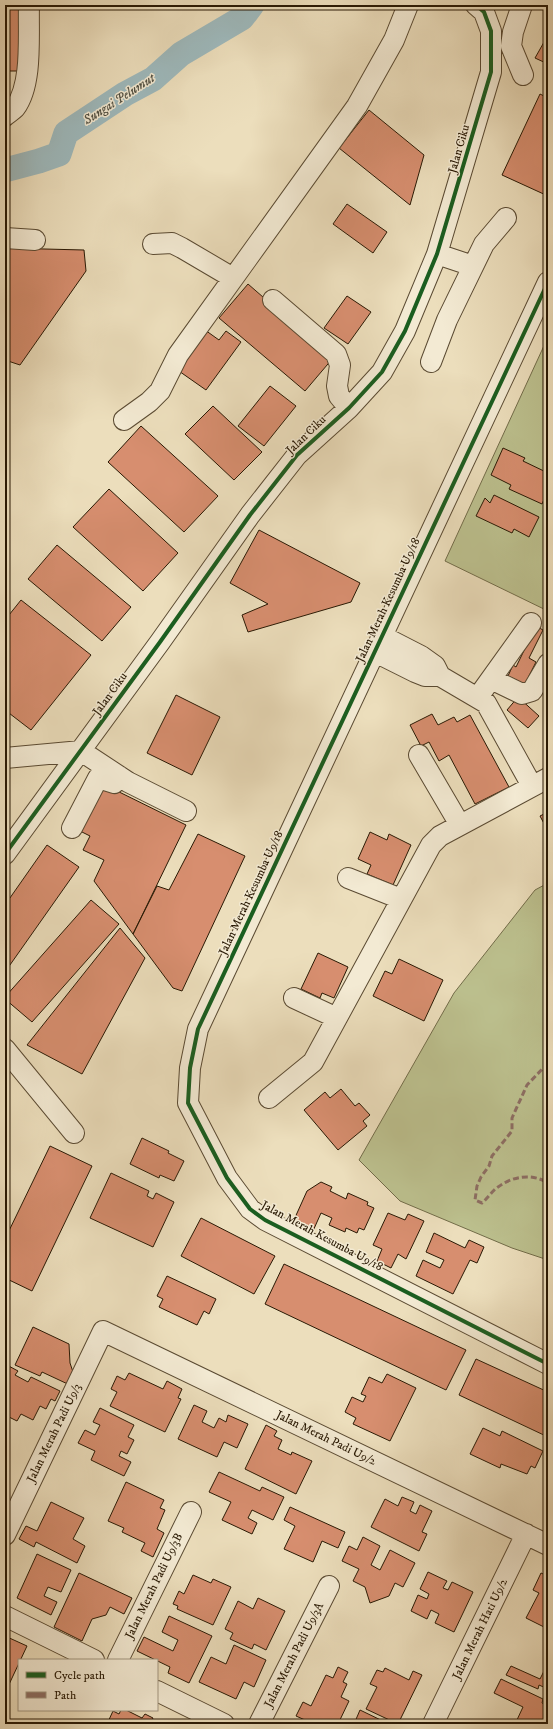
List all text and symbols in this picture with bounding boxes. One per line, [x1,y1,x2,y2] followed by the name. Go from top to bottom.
[79,69,159,129] water label: Sungai Pelumut
[445,123,473,176] street label: Jalan Ciku
[282,412,329,458] street label: Jalan Ciku
[352,535,423,666] street label: Jalan Merah Kesumba U9/18
[89,669,131,719] street label: Jalan Ciku
[215,828,286,959] street label: Jalan Merah Kesumba U9/18
[258,1197,385,1274] street label: Jalan Merah Kesumba U9/18
[23,1381,84,1486] street label: Jalan Merah Padi U9/3
[273,1407,379,1469] street label: Jalan Merah Padi U9/2
[121,1531,186,1642] street label: Jalan Merah Padi U9/3B
[449,1576,511,1683] street label: Jalan Merah Hati U9/2
[261,1600,327,1711] street label: Jalan Merah Padi U9/3A
[18,1659,158,1711] legend
[54,1668,106,1683] text: Cycle path
[54,1688,77,1703] text: Path

